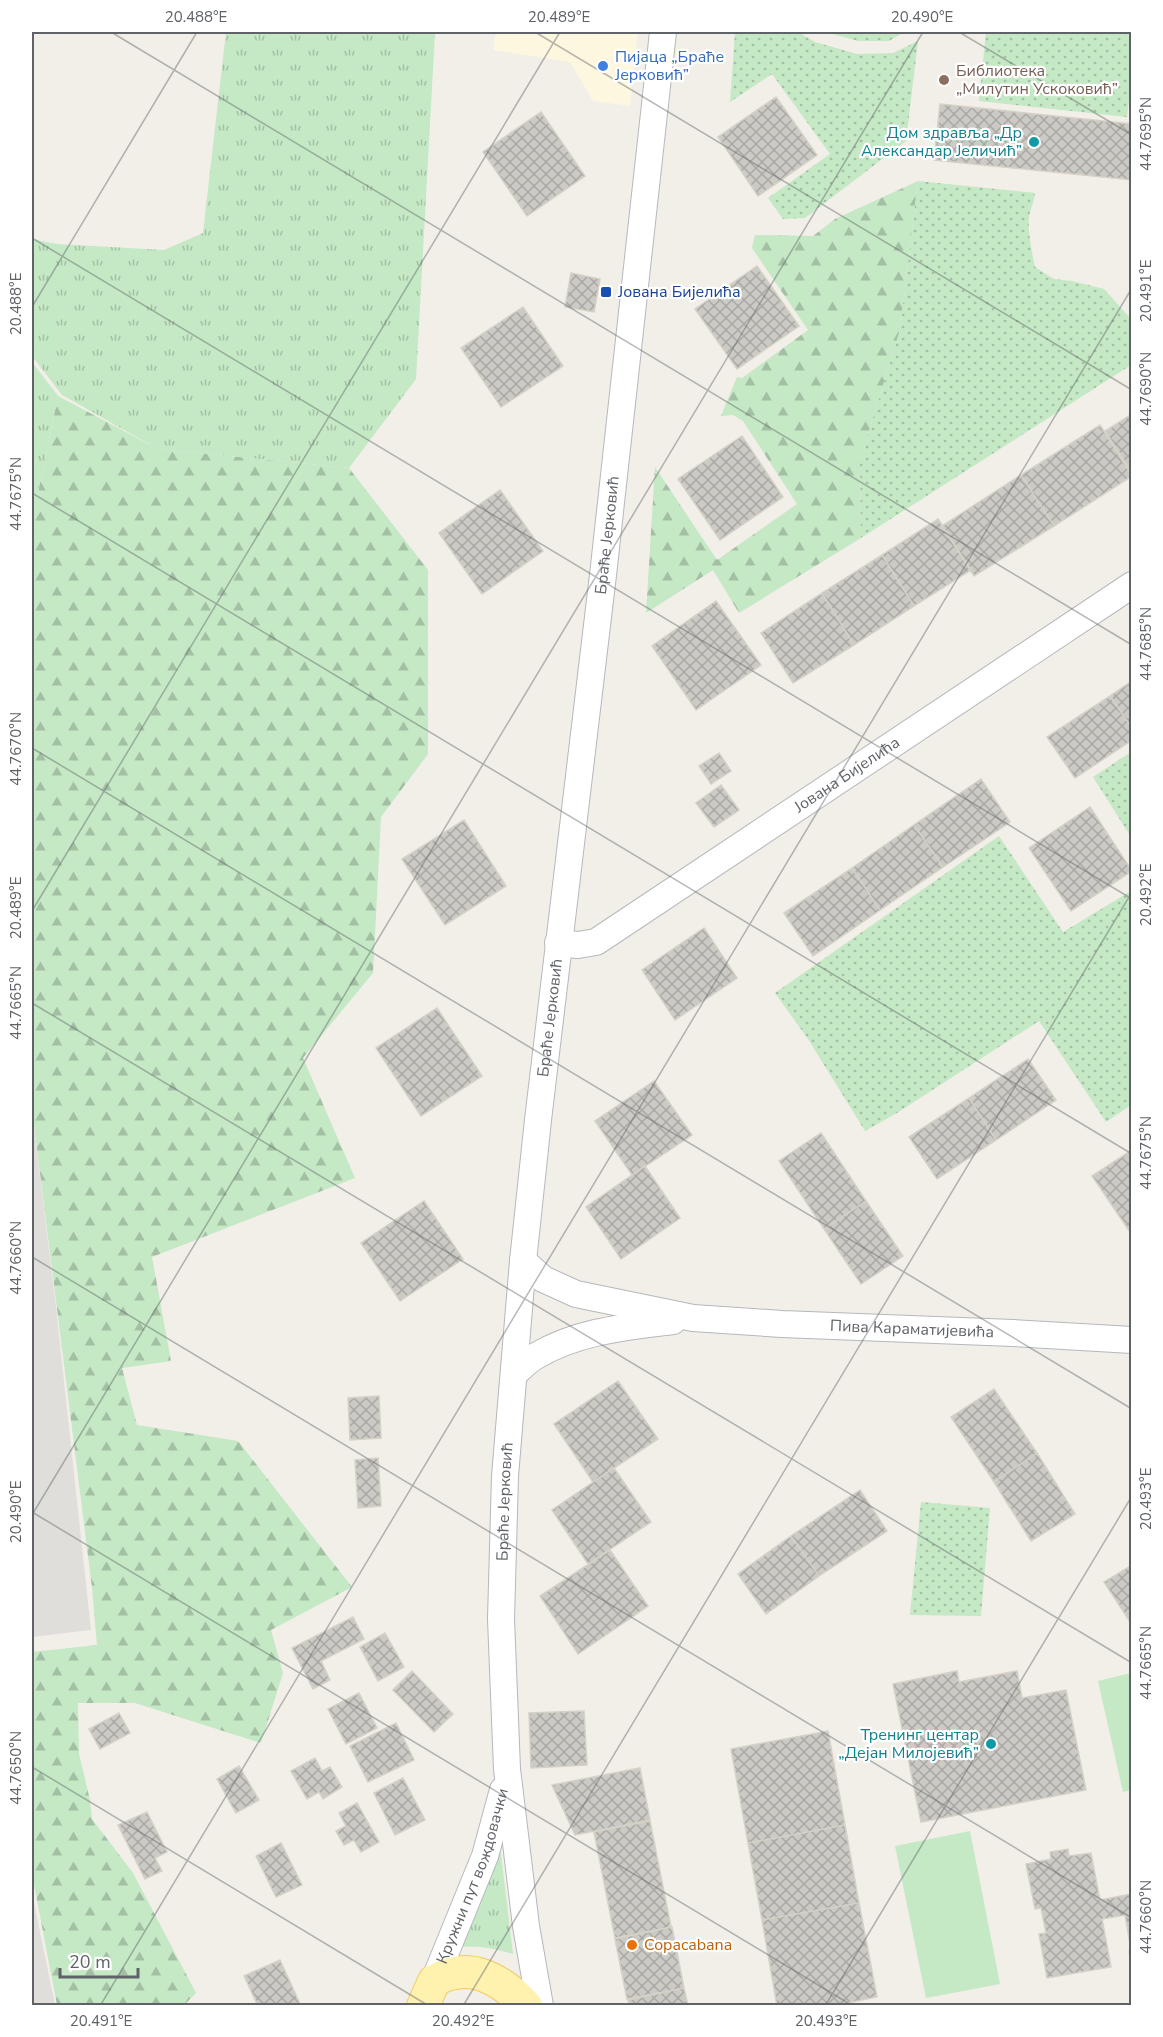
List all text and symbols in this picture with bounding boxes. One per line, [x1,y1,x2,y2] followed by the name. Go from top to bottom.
[165,7,227,27] text: 20.488°E
[528,7,590,27] text: 20.489°E
[891,7,953,27] text: 20.490°E
[614,46,724,86] place label: Пијаца „Браће Јерковић”
[596,59,610,73] marker: Пијаца „Браће Јерковић”
[956,60,1118,100] place label: Библиотека „Милутин Ускоковић”
[937,73,951,87] marker: Библиотека „Милутин Ускоковић”
[1136,97,1156,171] text: 44.7695°N
[861,122,1022,162] place label: Дом здравља „Др Александар Јеличић”
[1027,135,1041,149] marker: Дом здравља „Др Александар Јеличић”
[1136,260,1156,322] text: 20.491°E
[6,273,26,335] text: 20.488°E
[617,281,741,303] place label: Јована Бијелића
[599,285,613,299] marker: Јована Бијелића
[1136,352,1156,426] text: 44.7690°N
[6,457,26,531] text: 44.7675°N
[590,475,625,596] street label: Браће Јерковић
[1136,607,1156,681] text: 44.7685°N
[6,712,26,786] text: 44.7670°N
[789,732,904,819] street label: Јована Бијелића
[1136,864,1156,926] text: 20.492°E
[6,877,26,939] text: 20.489°E
[532,957,568,1078] street label: Браће Јерковић
[6,966,26,1040] text: 44.7665°N
[1136,1116,1156,1190] text: 44.7675°N
[6,1221,26,1295] text: 44.7660°N
[830,1315,995,1343] street label: Пива Караматијевића
[492,1441,519,1561] street label: Браће Јерковић
[1136,1468,1156,1530] text: 20.493°E
[6,1481,26,1543] text: 20.490°E
[1136,1626,1156,1700] text: 44.7665°N
[838,1724,979,1764] place label: Тренинг центар „Дејан Милојевић”
[6,1731,26,1805] text: 44.7650°N
[984,1737,998,1751] marker: Тренинг центар „Дејан Милојевић”
[431,1786,514,1967] street label: Кружни пут вождовачки
[1136,1880,1156,1954] text: 44.7660°N
[644,1934,732,1956] place label: Copacabana
[625,1938,639,1952] marker: Copacabana
[60,1941,138,1979] scale bar
[69,1950,111,1974] text: 20 m
[70,2011,132,2031] text: 20.491°E
[432,2011,494,2031] text: 20.492°E
[795,2011,857,2031] text: 20.493°E

